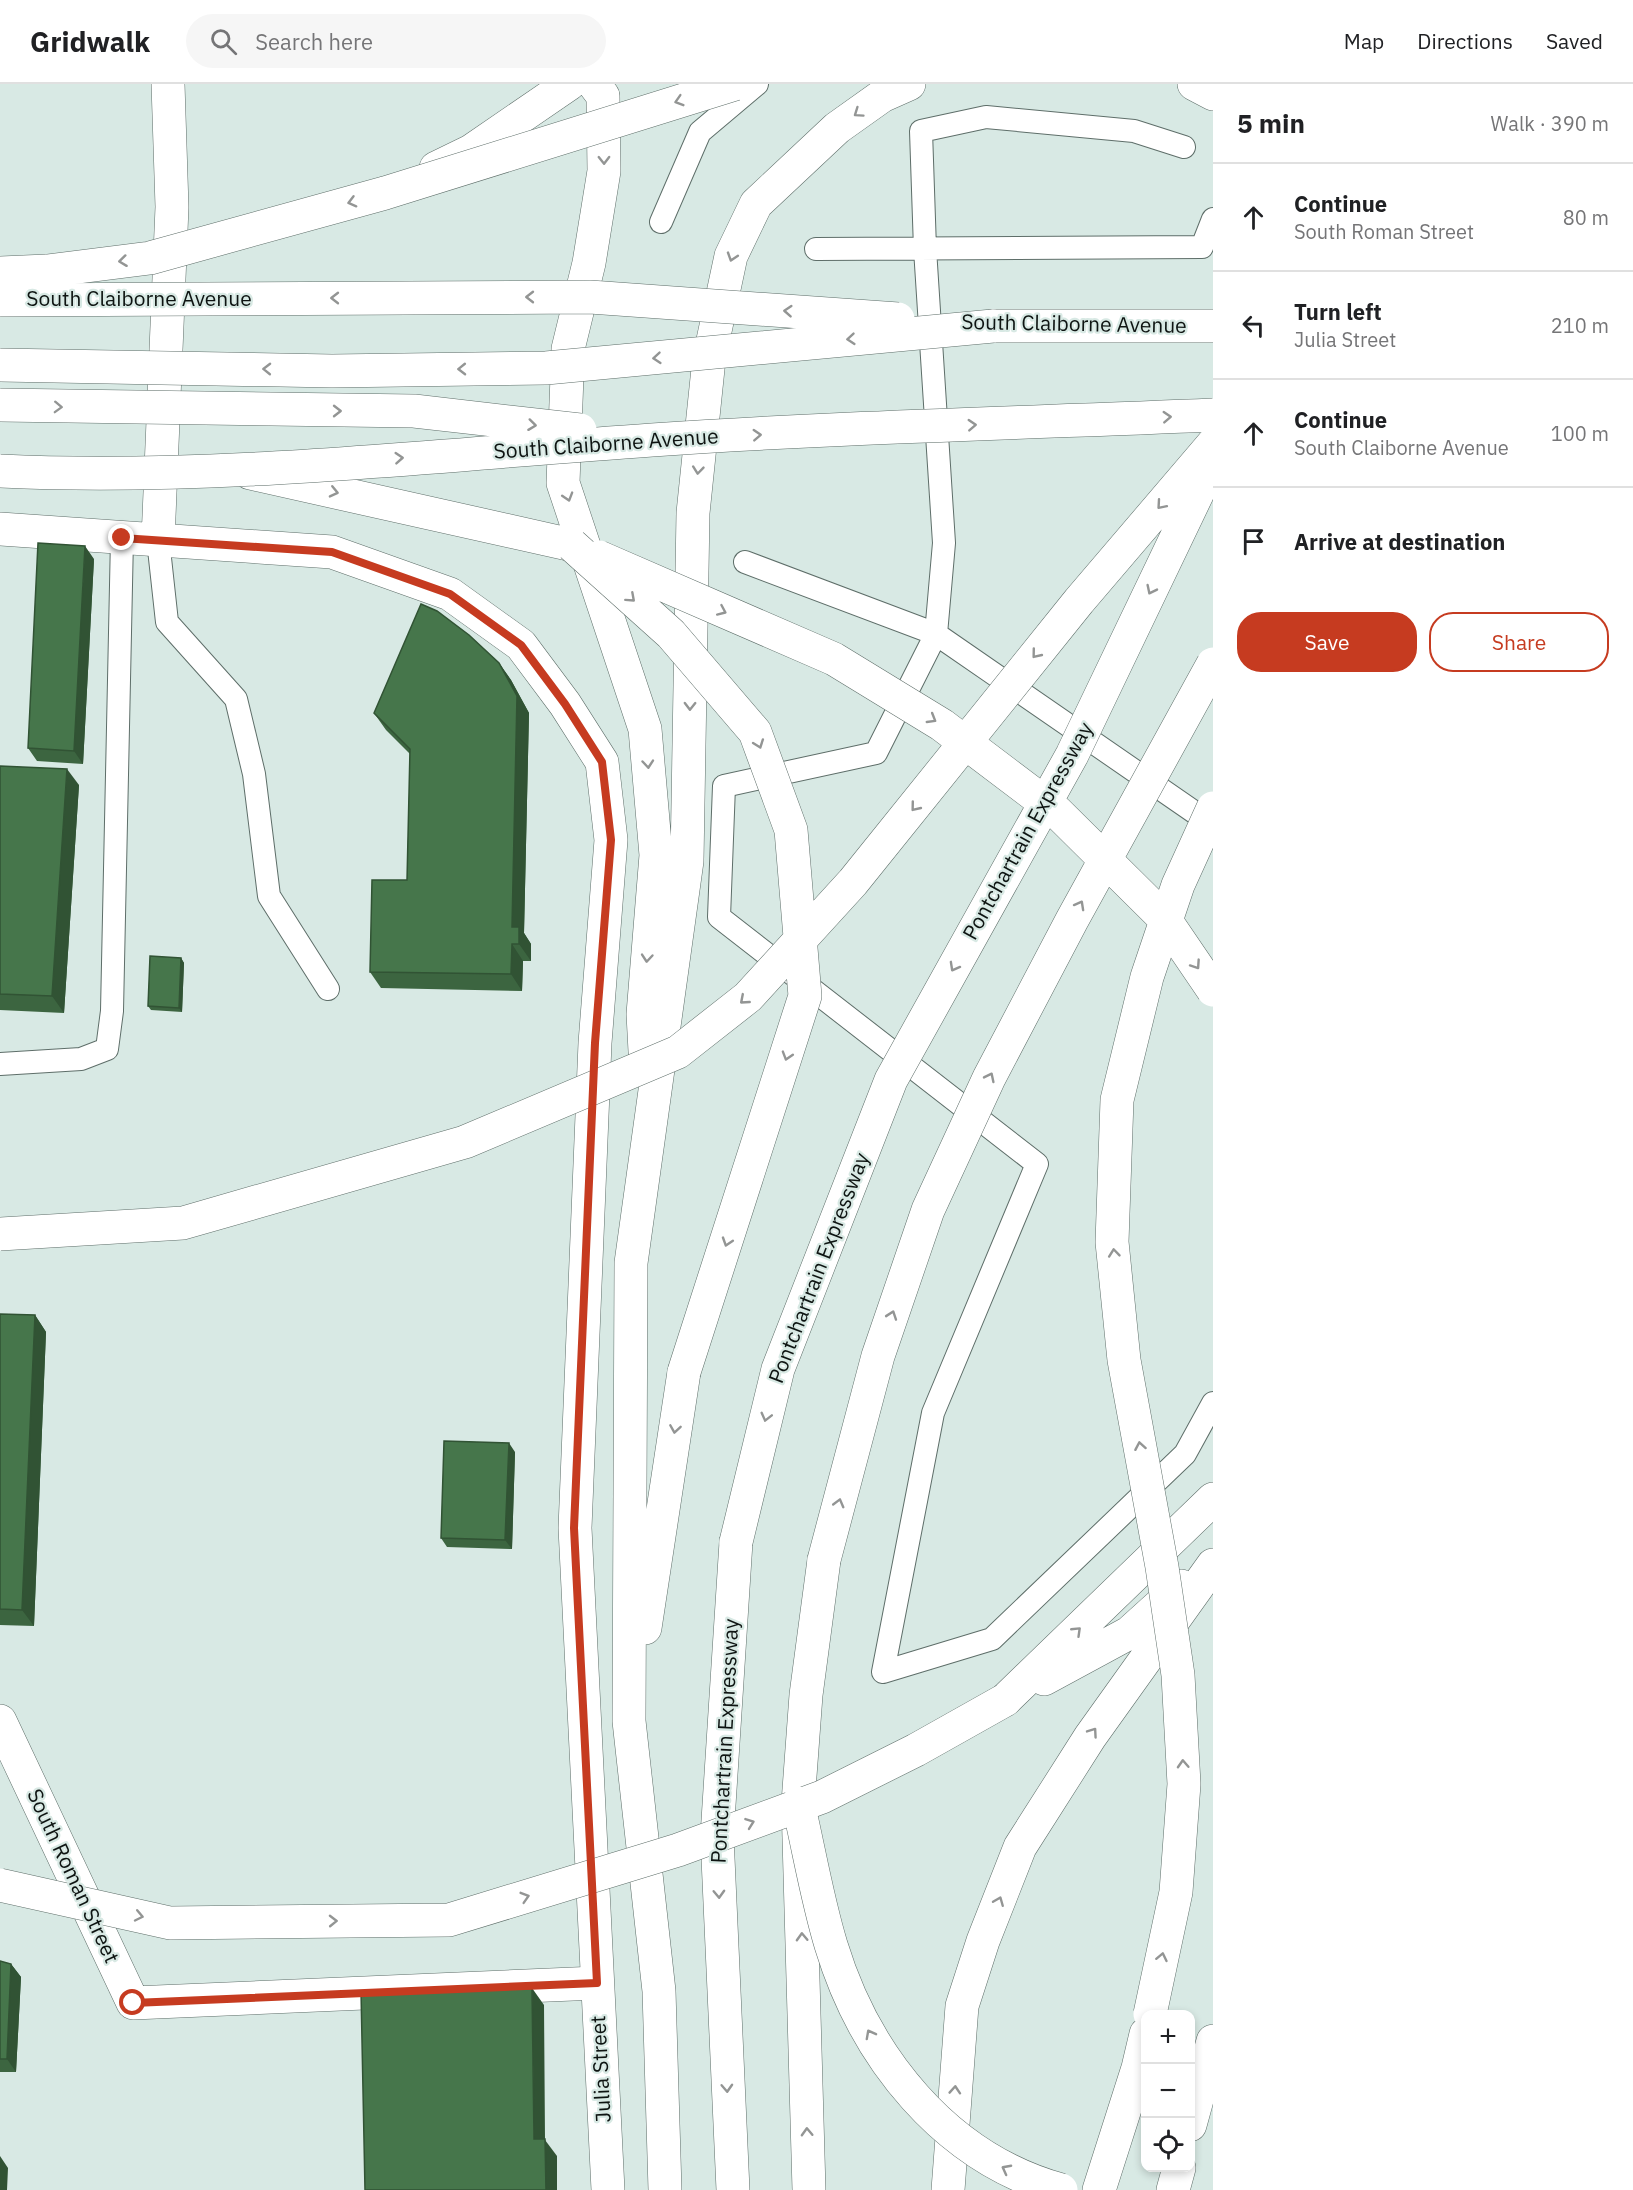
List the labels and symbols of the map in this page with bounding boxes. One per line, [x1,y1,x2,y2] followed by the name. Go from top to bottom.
[674,94,685,106] one-way arrow
[854,106,865,117] one-way arrow
[598,156,610,165] one-way arrow
[347,195,358,207] one-way arrow
[727,251,740,262] one-way arrow
[118,254,128,267] one-way arrow
[26,284,252,312] street label: South Claiborne Avenue
[526,291,535,303] one-way arrow
[331,292,340,304] one-way arrow
[783,305,792,318] one-way arrow
[961,307,1187,339] street label: South Claiborne Avenue
[846,332,855,345] one-way arrow
[652,351,661,364] one-way arrow
[263,363,272,376] one-way arrow
[458,363,467,375] one-way arrow
[54,400,63,413] one-way arrow
[333,404,342,417] one-way arrow
[1163,410,1172,423] one-way arrow
[527,418,536,431] one-way arrow
[968,419,977,432] one-way arrow
[492,421,719,465] street label: South Claiborne Avenue
[752,428,761,441] one-way arrow
[395,452,404,465] one-way arrow
[692,465,705,474] one-way arrow
[329,485,339,498] one-way arrow
[561,491,573,502] one-way arrow
[1157,498,1168,509] one-way arrow
[108,524,134,550] route end
[1147,583,1159,594] one-way arrow
[625,591,635,602] one-way arrow
[716,603,727,615] one-way arrow
[1033,647,1044,658] one-way arrow
[683,702,696,711] one-way arrow
[926,712,936,723] one-way arrow
[955,716,1099,944] street label: Pontchartrain Expressway
[752,738,764,749] one-way arrow
[641,759,654,768] one-way arrow
[911,800,922,811] one-way arrow
[1073,900,1084,911] one-way arrow
[641,954,654,963] one-way arrow
[1189,958,1200,969] one-way arrow
[950,961,961,971] one-way arrow
[740,992,751,1003] one-way arrow
[782,1050,794,1061] one-way arrow
[982,1073,994,1084] one-way arrow
[761,1148,875,1387] street label: Pontchartrain Expressway
[722,1236,735,1247] one-way arrow
[1108,1249,1120,1258] one-way arrow
[884,1311,897,1321] one-way arrow
[761,1412,774,1422] one-way arrow
[669,1424,682,1434] one-way arrow
[1134,1442,1147,1452] one-way arrow
[832,1498,845,1508] one-way arrow
[704,1617,744,1864] street label: Pontchartrain Expressway
[1070,1627,1081,1638] one-way arrow
[1086,1727,1097,1738] one-way arrow
[1177,1760,1190,1769] one-way arrow
[21,1784,127,1967] street label: South Roman Street
[744,1818,755,1831] one-way arrow
[713,1889,726,1898] one-way arrow
[519,1892,530,1904] one-way arrow
[992,1897,1004,1908] one-way arrow
[134,1909,144,1922] one-way arrow
[329,1915,338,1927] one-way arrow
[795,1932,808,1941] one-way arrow
[1155,1953,1168,1963] one-way arrow
[119,1989,145,2015] route start
[583,2015,617,2123] street label: Julia Street
[866,2030,877,2040] one-way arrow
[721,2084,734,2093] one-way arrow
[949,2085,962,2094] one-way arrow
[801,2127,813,2136] one-way arrow
[1002,2165,1013,2176] one-way arrow

